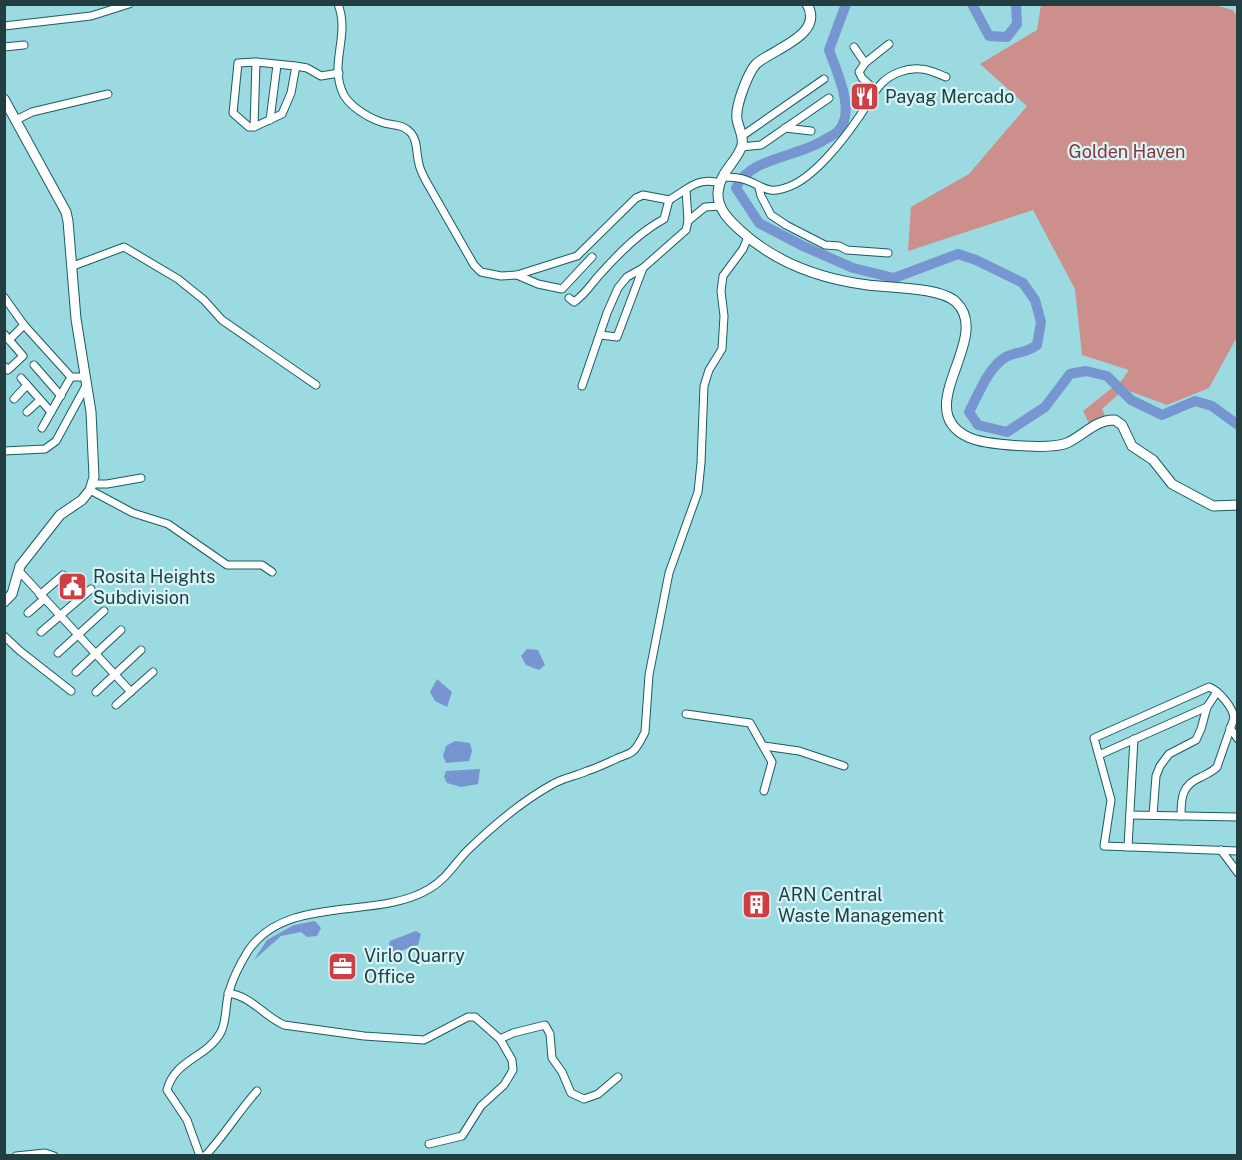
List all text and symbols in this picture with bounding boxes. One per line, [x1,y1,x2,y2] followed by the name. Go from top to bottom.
[848,81,880,113] restaurant icon: Payag Mercado
[885,86,1014,107] place label: Payag Mercado
[1069,141,1185,162] park label: Golden Haven
[93,566,215,608] place label: Rosita Heights Subdivision
[56,571,88,603] public building icon: Rosita Heights Subdivision
[778,884,944,926] place label: ARN Central Waste Management
[741,889,773,921] building icon: ARN Central Waste Management
[364,945,465,987] place label: Virlo Quarry Office
[327,950,359,982] office icon: Virlo Quarry Office

